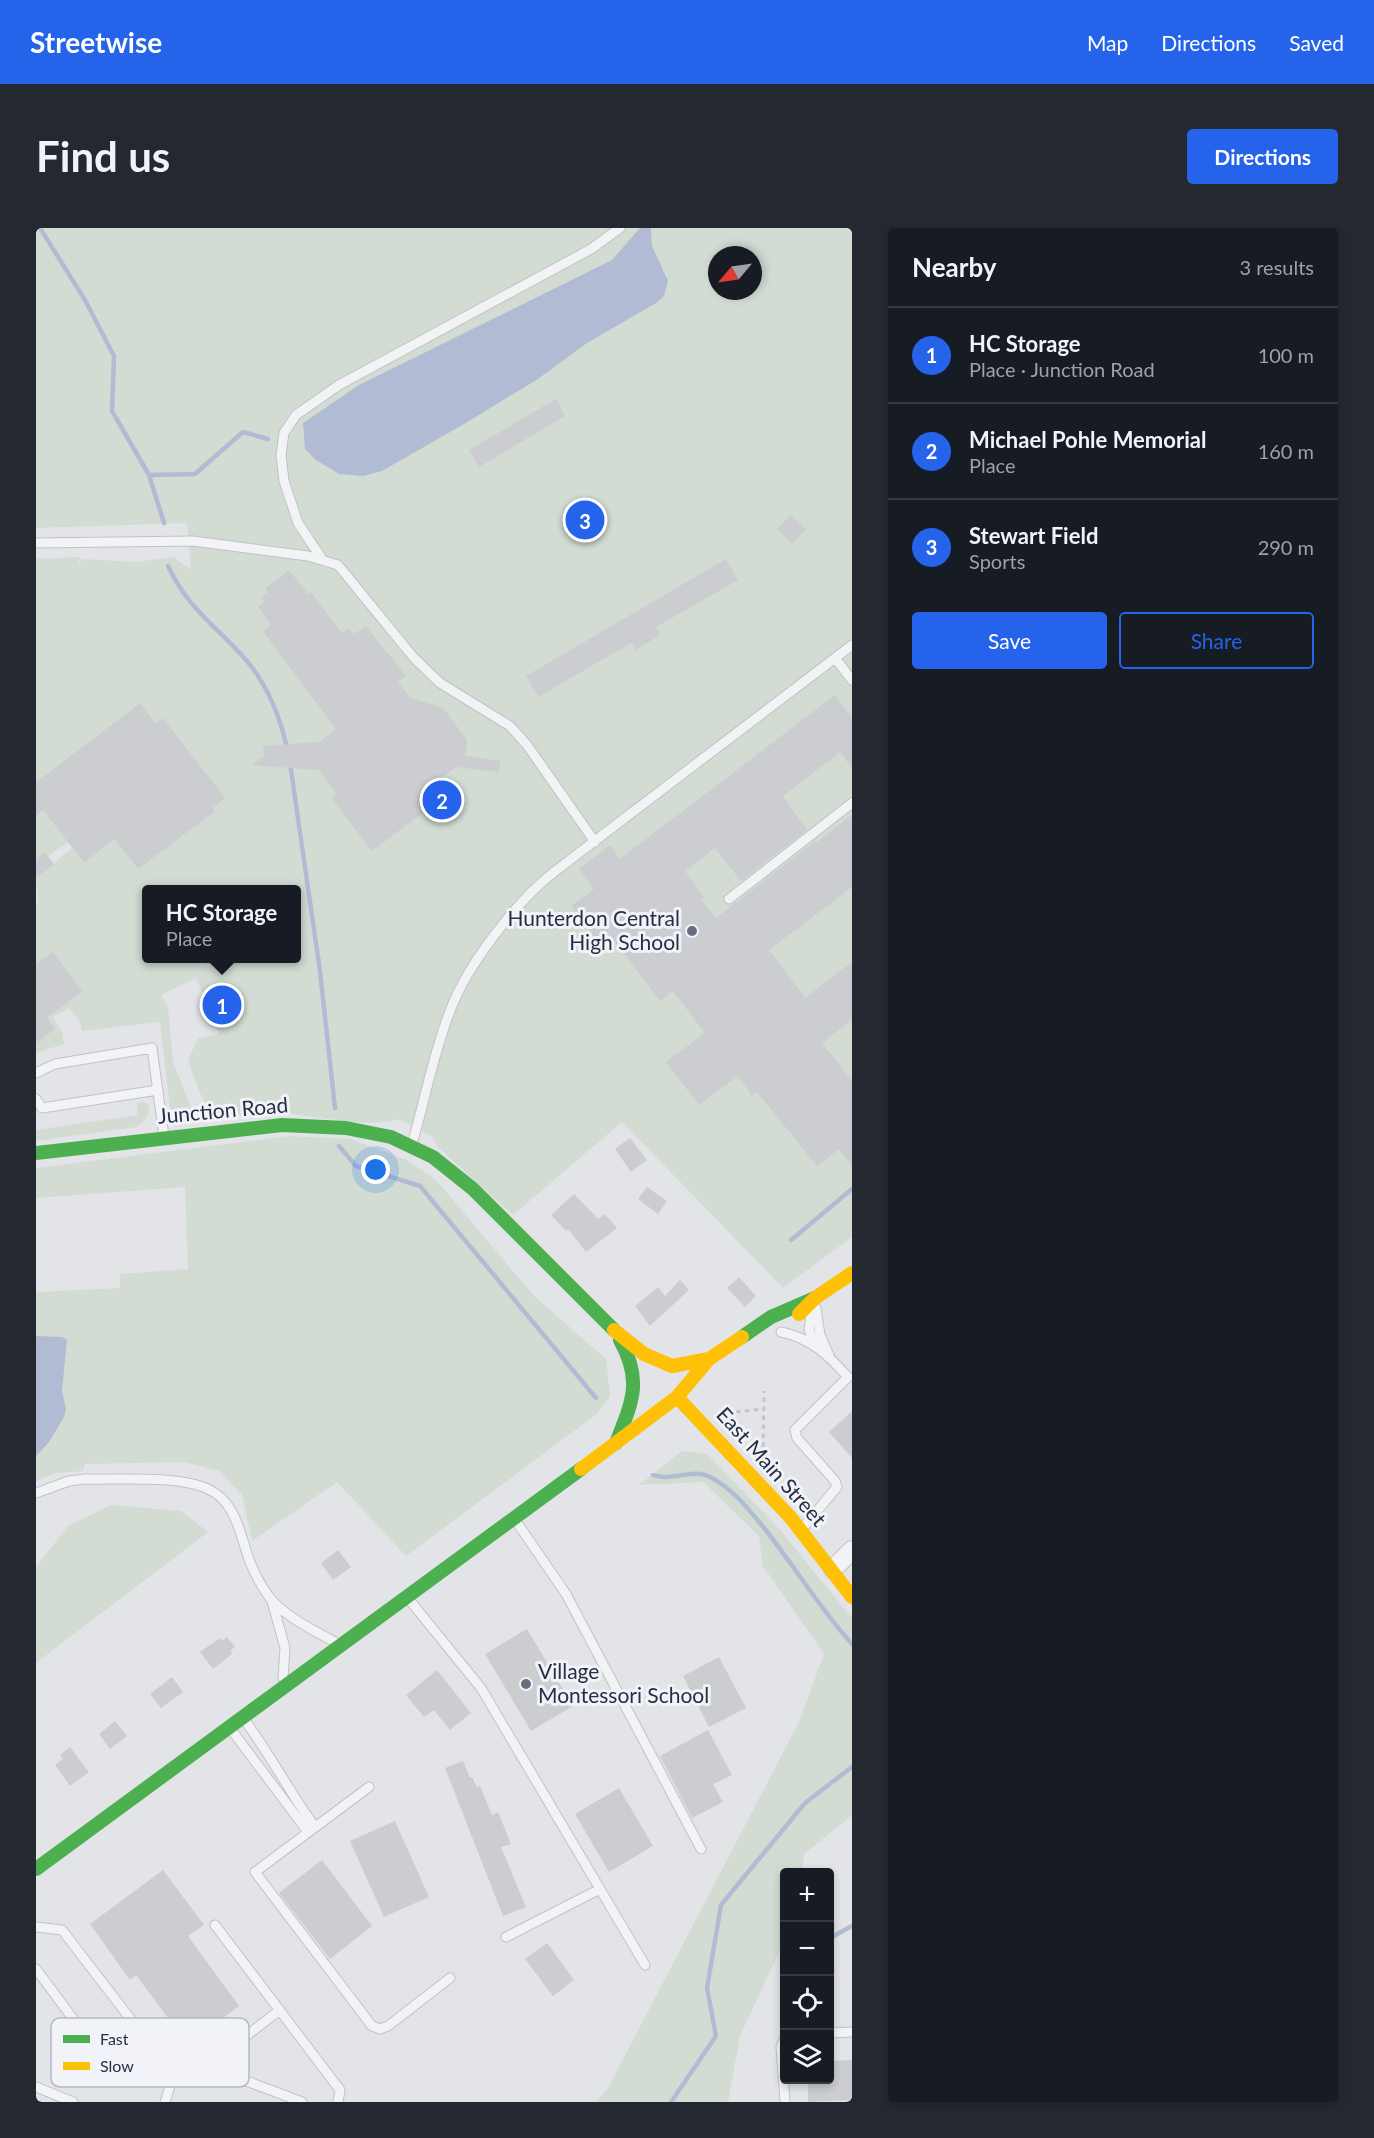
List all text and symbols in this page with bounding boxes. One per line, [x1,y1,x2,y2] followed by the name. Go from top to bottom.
[30,25,162,59] text: Streetwise
[1087,30,1128,55] text: Map
[1161,30,1256,55] text: Directions
[1289,30,1344,55] text: Saved
[1187,129,1338,184] button: Directions
[36,131,170,181] text: Find us
[708,246,762,300] north arrow
[912,251,997,283] text: Nearby
[1239,255,1314,279] text: 3 results
[969,330,1081,357] text: HC Storage
[926,343,937,367] text: 1
[1258,343,1314,367] text: 100 m
[969,357,1155,381] text: Place · Junction Road
[969,426,1206,453] text: Michael Pohle Memorial
[926,439,937,463] text: 2
[1258,439,1314,463] text: 160 m
[969,453,1016,477] text: Place
[566,498,604,542] pin: 3
[969,522,1098,549] text: Stewart Field
[926,535,937,559] text: 3
[1258,535,1314,559] text: 290 m
[969,549,1025,573] text: Sports
[912,612,1107,669] button: Save
[1119,612,1314,669] button: Share
[422,778,462,822] pin: 2
[142,885,301,963] popup
[166,899,277,926] text: HC Storage
[507,905,680,954] place label: Hunterdon Central High School
[685,924,699,938] marker: Hunterdon Central High School
[166,926,212,950] text: Place
[202,982,242,1028] pin: 1
[157,1091,289,1128] street label: Junction Road
[361,1155,390,1184] your location
[712,1401,832,1531] street label: East Main Street
[538,1658,709,1707] place label: Village Montessori School
[519,1677,533,1691] marker: Village Montessori School
[780,1868,834,2084] map controls
[780,1868,834,1922] button: +
[780,1922,834,1976] button: −
[780,1976,834,2030] button: locate
[51,2018,249,2087] legend
[100,2029,129,2048] text: Fast
[780,2030,834,2084] button: layers
[100,2056,134,2075] text: Slow

